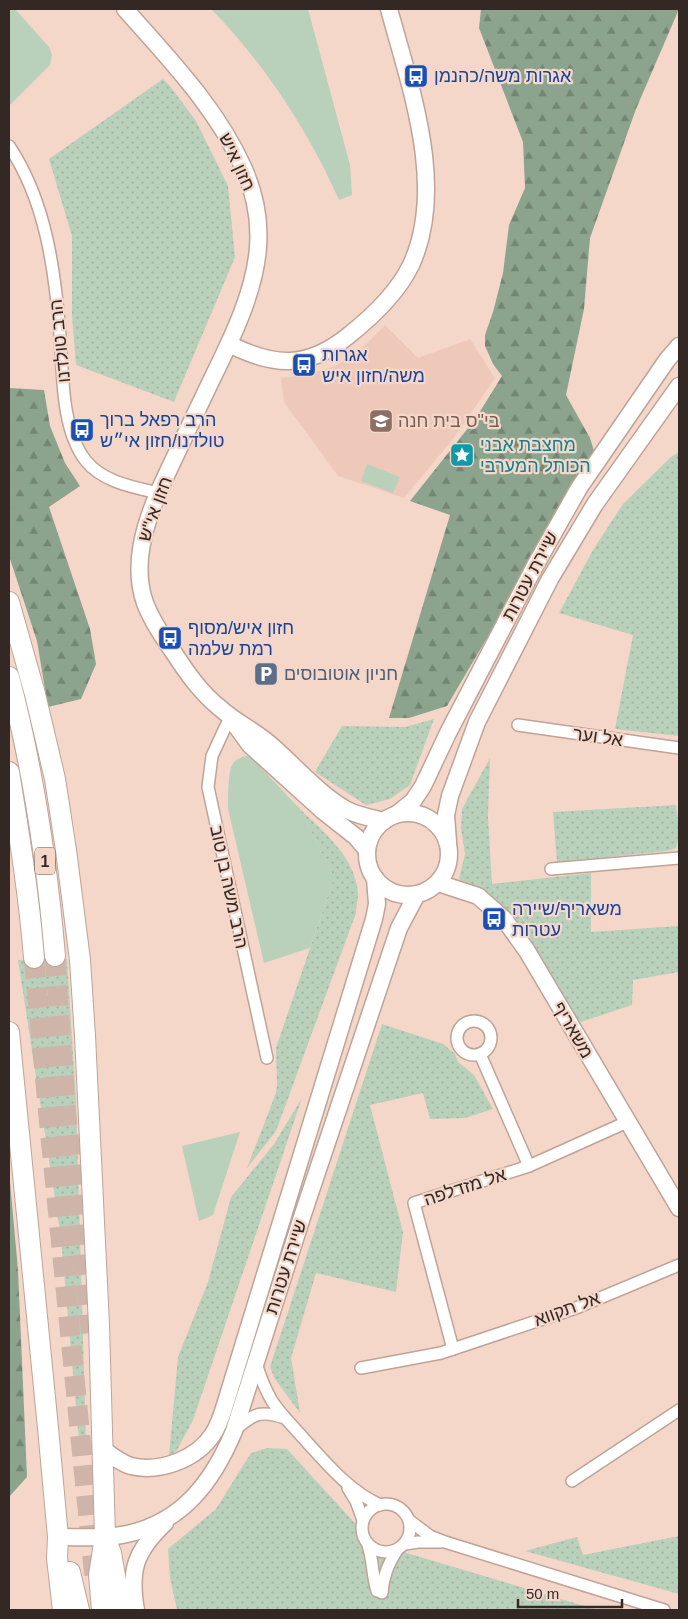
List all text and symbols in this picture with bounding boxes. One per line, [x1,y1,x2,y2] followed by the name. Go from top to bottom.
[403,63,429,89] bus stop icon: אגרות משה/כהנמן
[434,66,572,86] place label: אגרות משה/כהנמן
[215,130,259,194] street label: חזון איש
[46,298,74,384] street label: הרב טולדנו
[322,345,425,386] place label: אגרות משה/חזון איש
[291,352,317,378] bus stop icon: אגרות משה/חזון איש
[368,408,394,434] school or university icon: בי"ס בית חנה
[100,410,225,451] place label: הרב רפאל ברוך טולדנו/חזון אי״ש
[398,411,500,431] place label: בי"ס בית חנה
[69,417,95,443] bus stop icon: הרב רפאל ברוך טולדנו/חזון אי״ש
[480,435,591,476] place label: מחצבת אבני הכותל המערבי
[449,442,475,468] place icon: מחצבת אבני הכותל המערבי
[134,474,176,544] street label: חזון אי"ש
[498,528,562,624] street label: שיירת עטרות
[188,618,294,659] place label: חזון איש/מסוף רמת שלמה
[157,625,183,651] bus stop icon: חזון איש/מסוף רמת שלמה
[253,661,279,687] parking icon: חניון אוטובוסים
[284,664,398,684] place label: חניון אוטובוסים
[572,724,625,750] street label: אל וער
[206,823,252,951] street label: הרב משה בן טוב
[35,848,55,874] road number: 1
[512,899,622,940] place label: משאריף/שיירה עטרות
[481,906,507,932] bus stop icon: משאריף/שיירה עטרות
[549,998,597,1062] street label: משאריף
[421,1164,509,1210] street label: אל מזדלפה
[261,1217,311,1317] street label: שיירת עטרות
[531,1288,603,1330] street label: אל תקווא
[518,1576,622,1608] scale bar
[526,1585,559,1602] text: 50 m

